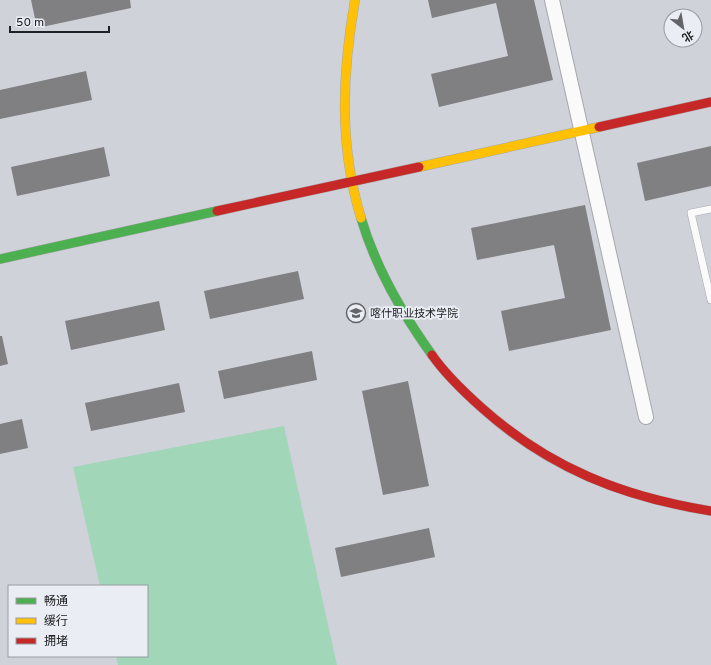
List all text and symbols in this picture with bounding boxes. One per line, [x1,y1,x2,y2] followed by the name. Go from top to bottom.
[10,8,109,34] scale bar
[663,8,703,48] north arrow
[16,15,44,31] text: 50 m
[679,27,696,45] text: 北
[345,302,367,324] school or university icon: 喀什职业技术学院
[370,307,458,321] place label: 喀什职业技术学院
[8,585,148,657] legend
[44,594,68,610] text: 畅通
[44,614,68,630] text: 缓行
[44,634,68,650] text: 拥堵

